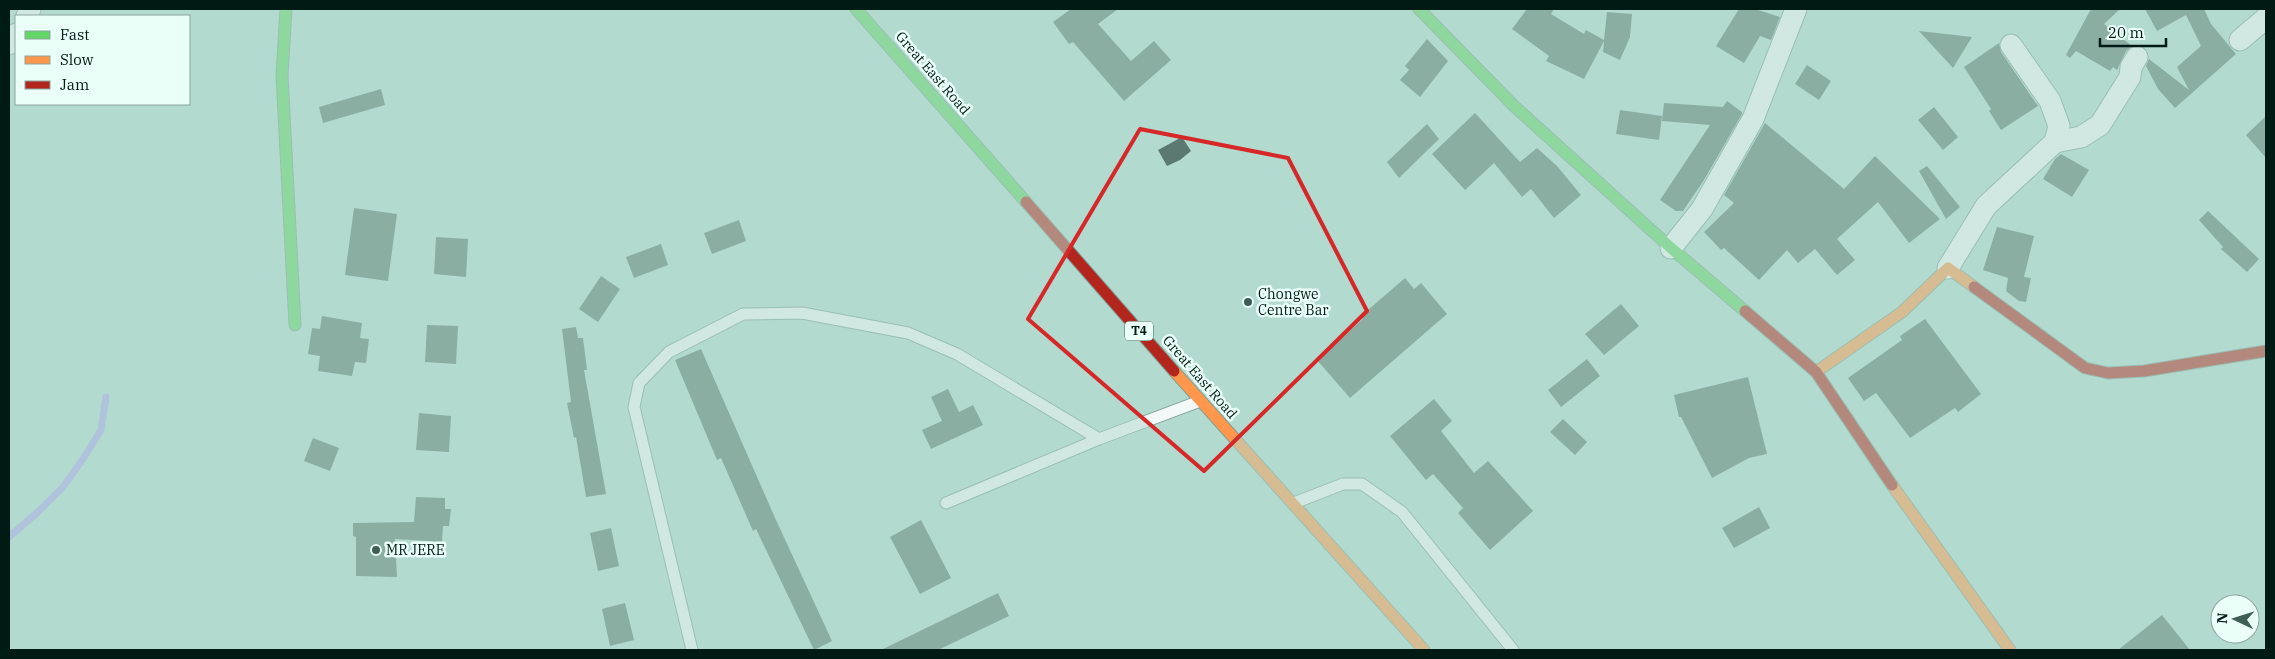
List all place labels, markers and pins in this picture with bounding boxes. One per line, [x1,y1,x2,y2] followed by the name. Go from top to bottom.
[1258,285,1329,319] place label: Chongwe Centre Bar
[1242,296,1254,308] marker: Chongwe Centre Bar
[386,541,445,559] place label: MR JERE
[370,544,382,556] marker: MR JERE

